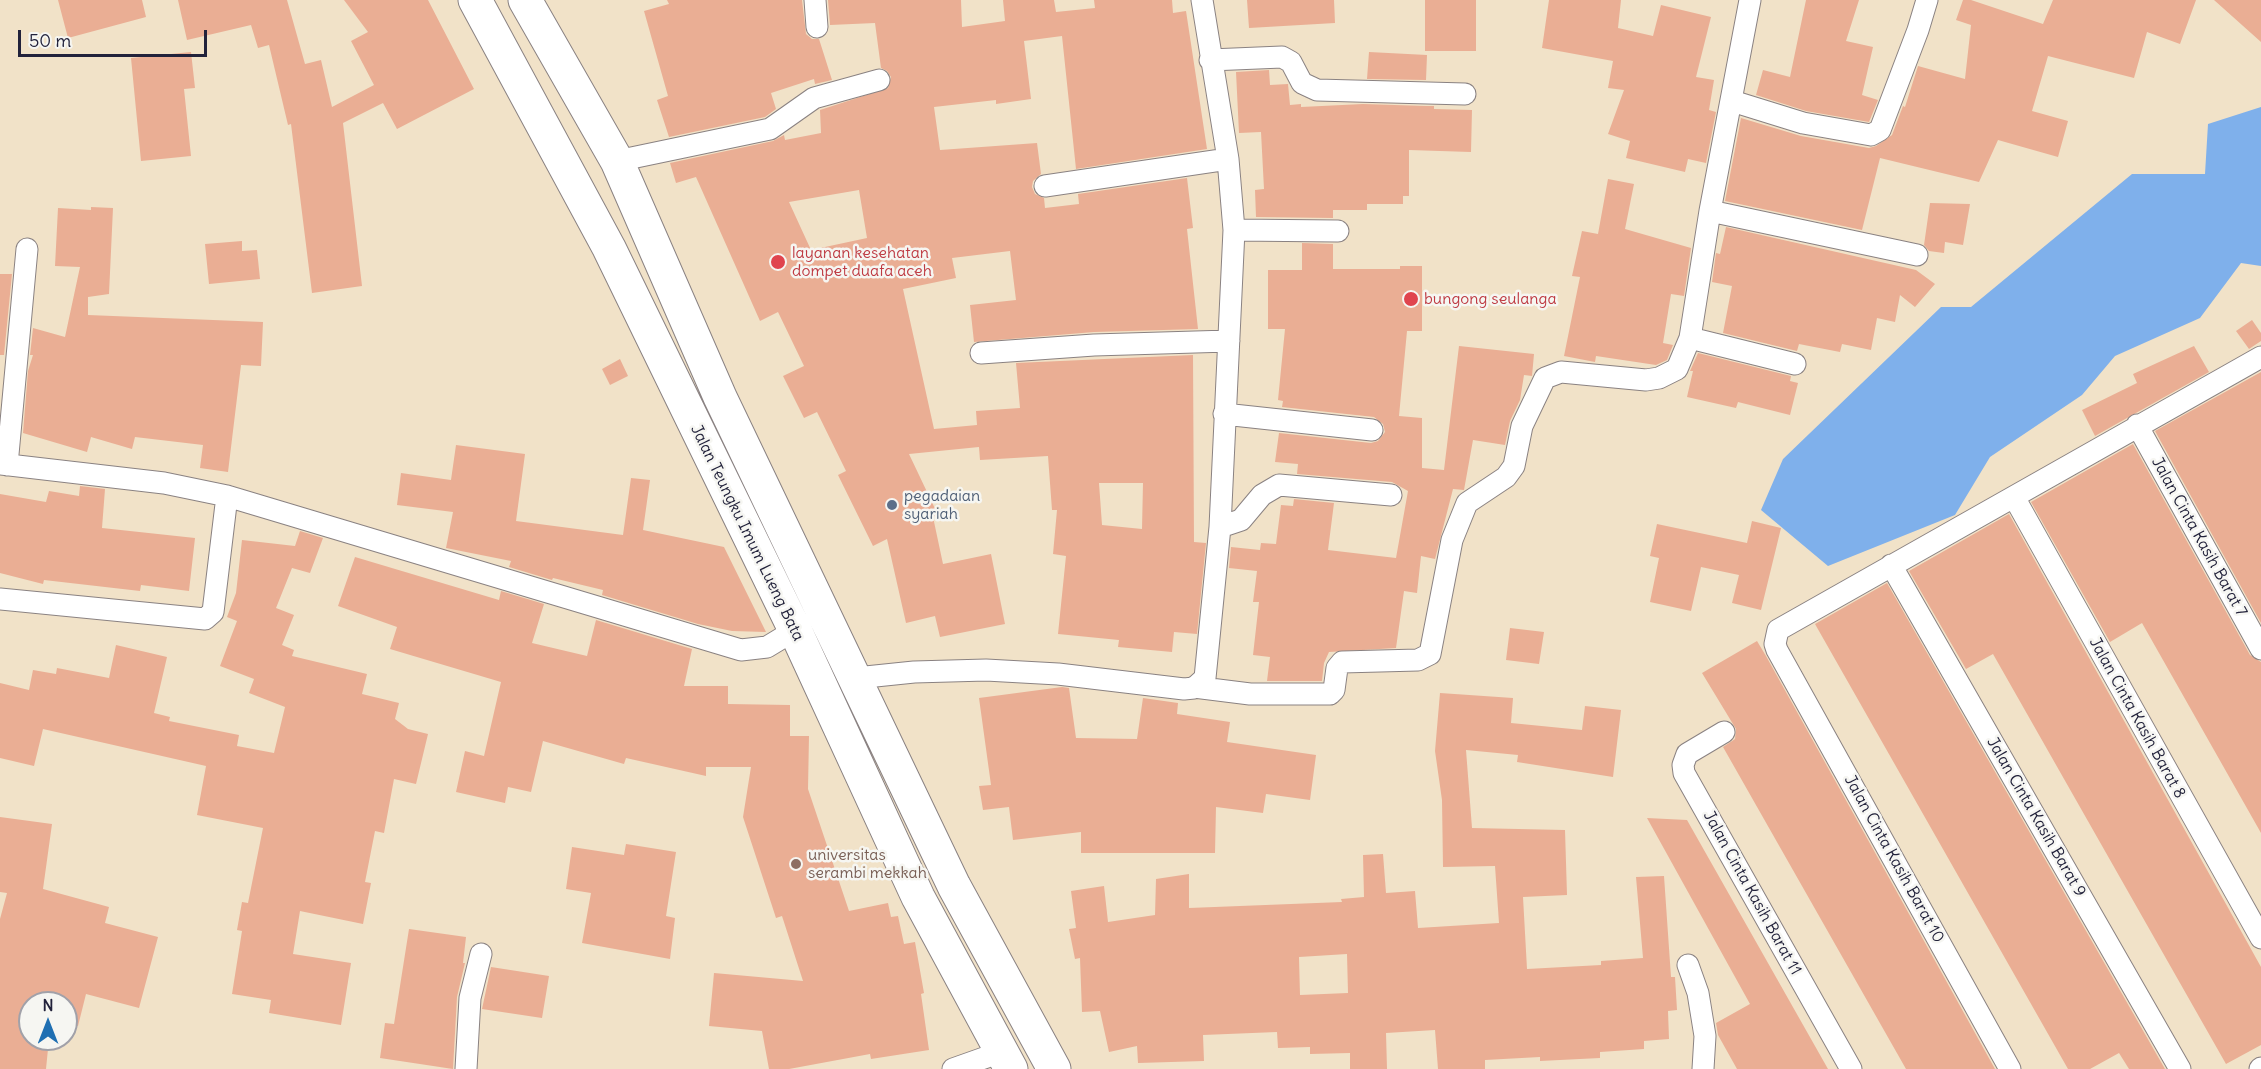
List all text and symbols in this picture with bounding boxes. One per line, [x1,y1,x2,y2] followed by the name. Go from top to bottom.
[21,18,210,56] scale bar
[29,29,71,52] text: 50 m
[792,243,932,281] place label: layanan kesehatan dompet duafa aceh
[769,253,787,271] marker: layanan kesehatan dompet duafa aceh
[1424,289,1557,309] place label: bungong seulanga
[1402,290,1420,308] marker: bungong seulanga
[686,422,808,644] street label: Jalan Teungku Imum Lueng Bata
[2147,454,2251,620] street label: Jalan Cinta Kasih Barat 7
[904,486,980,524] place label: pegadaian syariah
[885,498,899,512] marker: pegadaian syariah
[2085,634,2189,802] street label: Jalan Cinta Kasih Barat 8
[1982,734,2090,900] street label: Jalan Cinta Kasih Barat 9
[1840,772,1948,946] street label: Jalan Cinta Kasih Barat 10
[1699,808,1805,978] street label: Jalan Cinta Kasih Barat 11
[808,845,927,883] place label: universitas serambi mekkah
[789,857,803,871] marker: universitas serambi mekkah
[18,991,78,1051] north arrow
[42,995,54,1015] text: N

